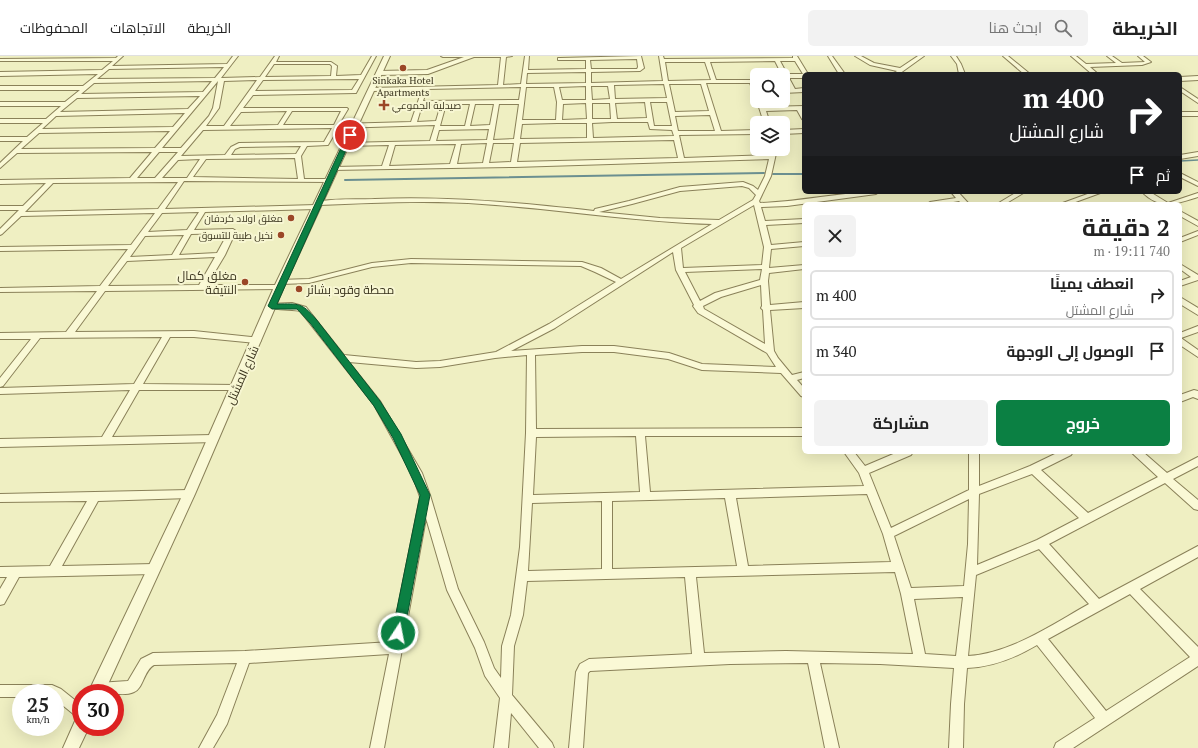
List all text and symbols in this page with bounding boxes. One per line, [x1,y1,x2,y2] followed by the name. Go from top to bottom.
[808,10,1088,46] search box
[1112,15,1178,40] text: الخريطة
[988,17,1042,37] text: ابحث هنا
[1052,17,1074,39] icon: search
[20,18,88,37] text: المحفوظات
[110,18,166,37] text: الاتجاهات
[188,18,231,37] text: الخريطة
[398,63,408,73] marker: Sinkaka Hotel Apartments
[750,68,790,156] map controls
[750,68,790,108] button: search
[372,74,434,99] place label: Sinkaka Hotel Apartments
[1023,79,1104,116] text: 400 m
[1118,88,1170,140] icon: right
[392,99,461,113] place label: صيدلية الجموعي
[379,100,389,110] marker: صيدلية الجموعي
[750,116,790,156] button: layers
[333,118,367,152] pin
[1009,119,1104,143] text: شارع المشتل
[339,124,361,146] icon: arrive
[1126,164,1148,186] icon: arrive
[1156,165,1170,185] text: ثم
[1082,211,1170,243] text: 2 دقيقة
[204,212,283,225] place label: مغلق اولاد كردفان
[286,213,296,223] marker: مغلق اولاد كردفان
[814,215,856,257] button: close
[199,229,273,242] place label: نخيل طيبة للتسوق
[276,230,286,240] marker: نخيل طيبة للتسوق
[1093,242,1170,260] text: 740 m · 19:11
[177,268,237,297] place label: مغلق كمال النتيفة
[1050,273,1134,293] text: انعطف يمينًا
[240,277,250,287] marker: مغلق كمال النتيفة
[306,282,394,297] place label: محطة وقود بشائر
[294,284,304,294] marker: محطة وقود بشائر
[1146,284,1168,306] icon: right
[816,285,857,305] text: 400 m
[1066,301,1134,319] text: شارع المشتل
[1146,340,1168,362] icon: arrive
[816,341,857,361] text: 340 m
[1006,341,1134,361] text: الوصول إلى الوجهة
[222,343,263,407] street label: شارع المشتل
[814,400,988,446] button: مشاركة
[996,400,1170,446] button: خروج
[377,612,419,654] position arrow
[72,684,124,736] speed limit sign: 30
[27,691,49,718] text: 25
[26,713,50,726] text: km/h

